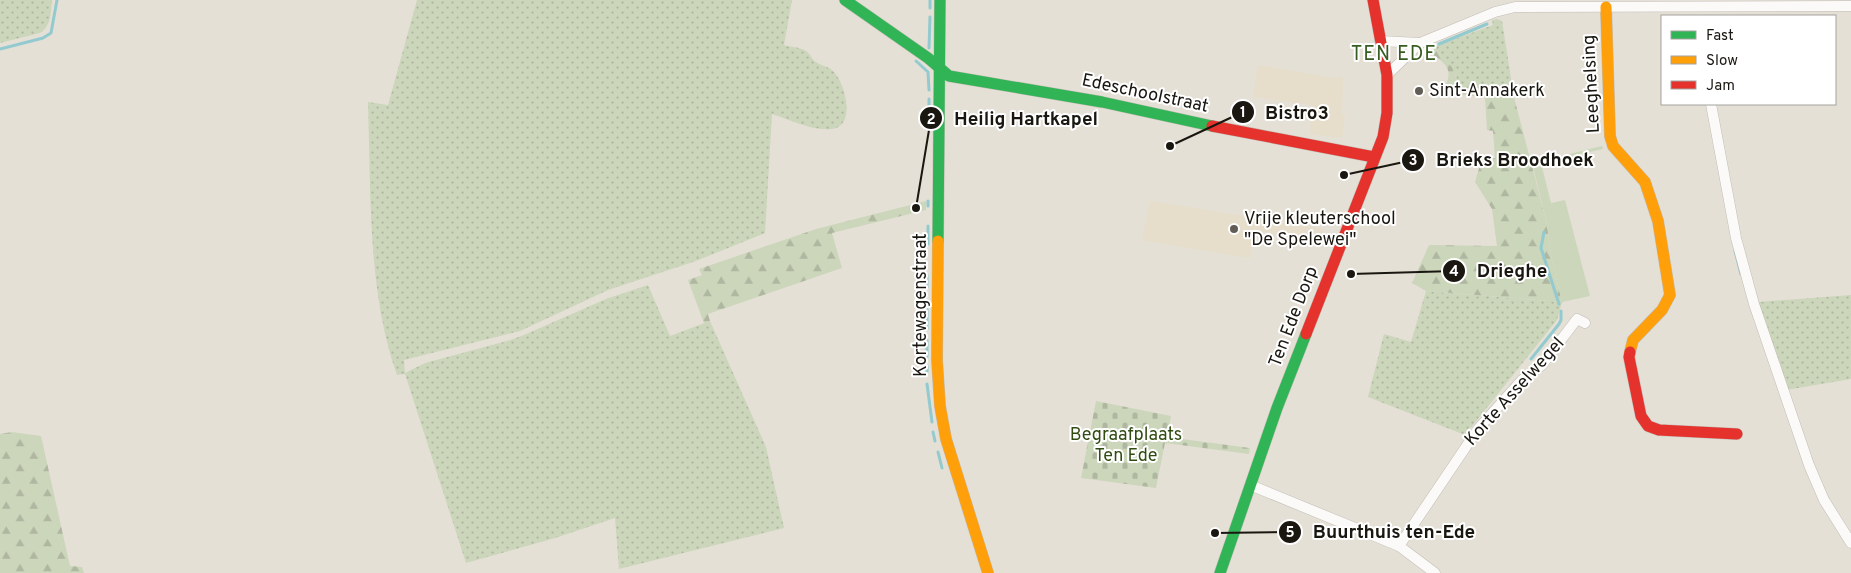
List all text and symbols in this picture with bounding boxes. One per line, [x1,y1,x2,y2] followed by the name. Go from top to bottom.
[1661,15,1836,105] legend
[1706,27,1734,46] text: Fast
[1578,34,1606,134] street label: Leeghelsing
[1351,42,1437,68] district label: TEN EDE
[1706,52,1738,71] text: Slow
[1079,69,1211,119] street label: Edeschoolstraat
[1706,77,1735,96] text: Jam
[1429,80,1545,103] place label: Sint-Annakerk
[1413,85,1425,97] marker: Sint-Annakerk
[1230,95,1339,129] callout: Bistro3
[919,101,1108,135] callout: Heilig Hartkapel
[1265,102,1329,126] text: Bistro3
[1240,104,1246,123] text: 1
[954,108,1098,132] text: Heilig Hartkapel
[926,111,936,130] text: 2
[1401,143,1604,177] callout: Brieks Broodhoek
[1436,149,1594,173] text: Brieks Broodhoek
[1409,152,1418,171] text: 3
[1244,208,1396,252] place label: Vrije kleuterschool "De Spelewei"
[1228,223,1240,235] marker: Vrije kleuterschool "De Spelewei"
[910,233,933,377] street label: Kortewagenstraat
[1441,254,1557,288] callout: Drieghe
[1477,260,1547,284] text: Drieghe
[1264,263,1324,371] street label: Ten Ede Dorp
[1449,263,1459,282] text: 4
[1460,333,1570,451] street label: Korte Asselwegel
[1070,424,1182,468] park label: Begraafplaats Ten Ede
[1278,515,1485,549] callout: Buurthuis ten-Ede
[1313,521,1475,545] text: Buurthuis ten-Ede
[1285,524,1295,543] text: 5

